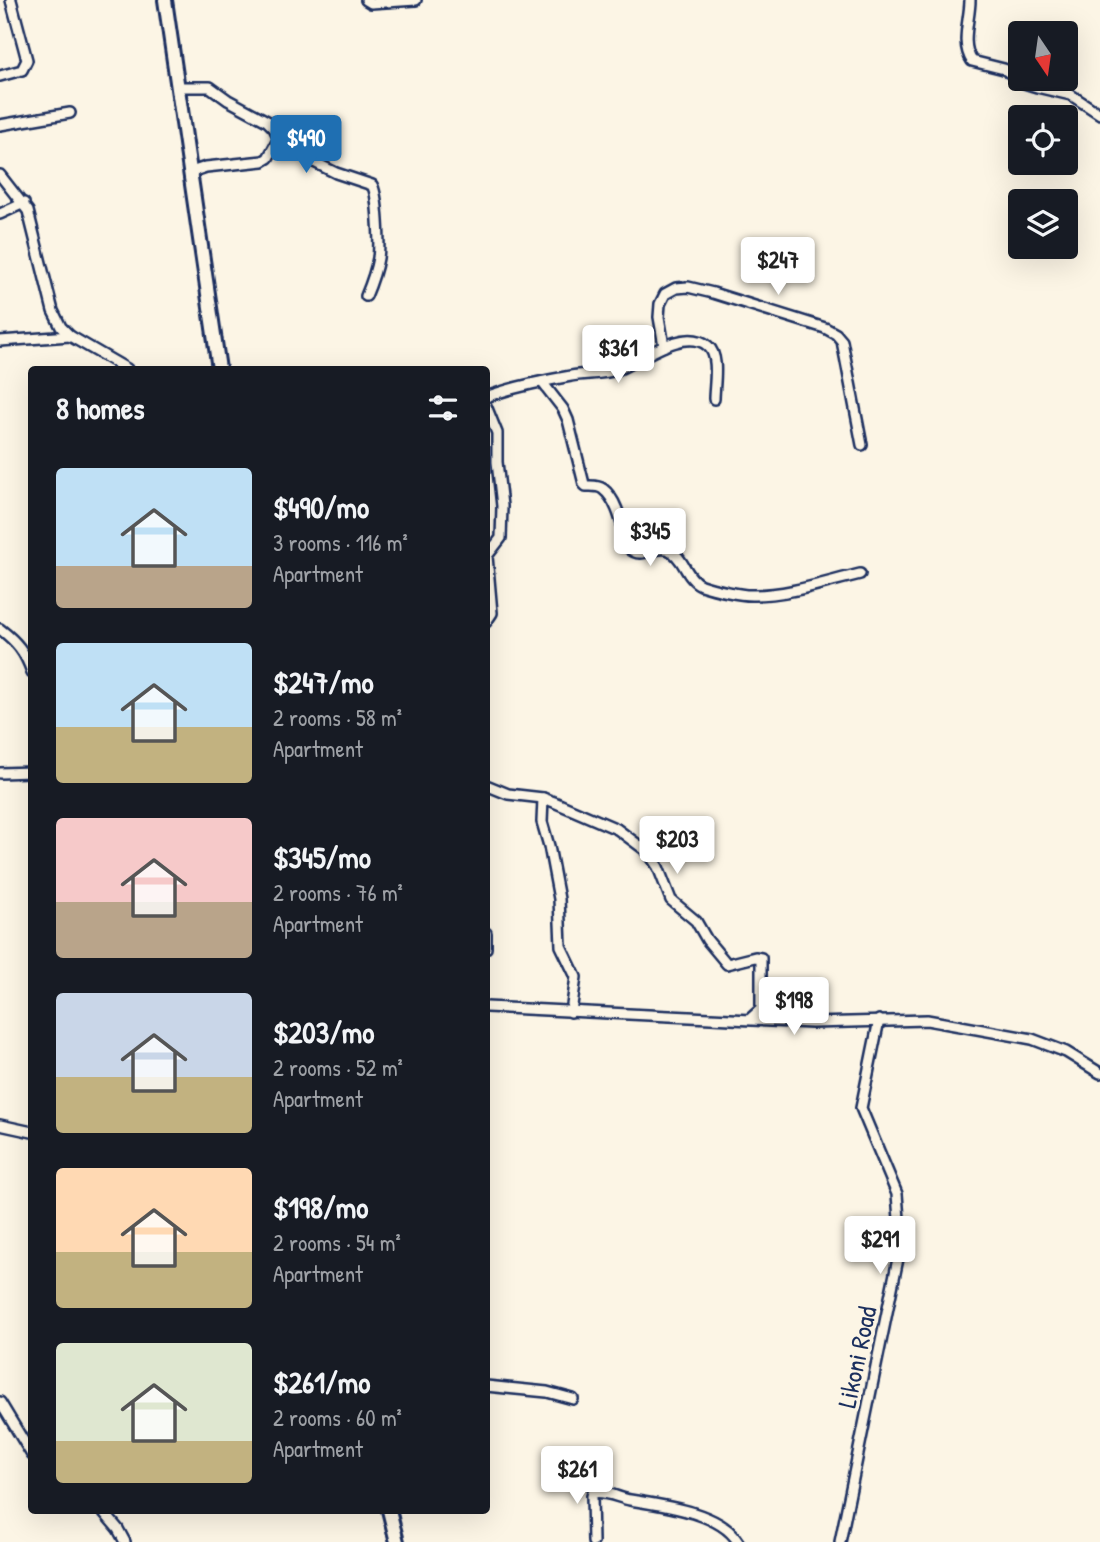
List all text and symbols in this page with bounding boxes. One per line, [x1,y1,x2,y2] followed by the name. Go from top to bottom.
[1008,21,1078,91] north arrow
[1008,21,1078,259] map controls
[1008,105,1078,175] button: locate
[265,116,347,175] pin: $490
[286,122,326,153] text: $490
[1008,189,1078,259] button: layers
[737,238,819,297] pin: $247
[757,244,799,275] text: $247
[577,326,659,385] pin: $361
[598,332,638,363] text: $361
[56,388,144,428] text: 8 homes
[424,389,462,427] icon: filters
[273,487,369,527] text: $490/mo
[112,496,196,580] icon: home
[609,508,691,568] pin: $345
[630,515,670,546] text: $345
[273,527,408,558] text: 3 rooms · 116 m²
[273,558,363,589] text: Apartment
[273,662,374,702] text: $247/mo
[112,671,196,755] icon: home
[273,702,402,733] text: 2 rooms · 58 m²
[273,733,363,764] text: Apartment
[636,816,718,876] pin: $203
[655,823,699,854] text: $203
[273,837,371,877] text: $345/mo
[112,846,196,930] icon: home
[273,877,403,908] text: 2 rooms · 76 m²
[273,908,363,939] text: Apartment
[753,978,835,1037] pin: $198
[775,984,813,1015] text: $198
[273,1012,374,1052] text: $203/mo
[112,1021,196,1105] icon: home
[273,1052,403,1083] text: 2 rooms · 52 m²
[273,1083,363,1114] text: Apartment
[273,1187,368,1227] text: $198/mo
[112,1196,196,1280] icon: home
[839,1216,921,1276] pin: $291
[860,1223,900,1254] text: $291
[273,1227,401,1258] text: 2 rooms · 54 m²
[273,1258,363,1289] text: Apartment
[829,1303,884,1411] street label: Likoni Road
[273,1362,370,1402] text: $261/mo
[112,1371,196,1455] icon: home
[273,1402,402,1433] text: 2 rooms · 60 m²
[273,1433,363,1464] text: Apartment
[536,1446,618,1506] pin: $261
[557,1453,597,1484] text: $261

